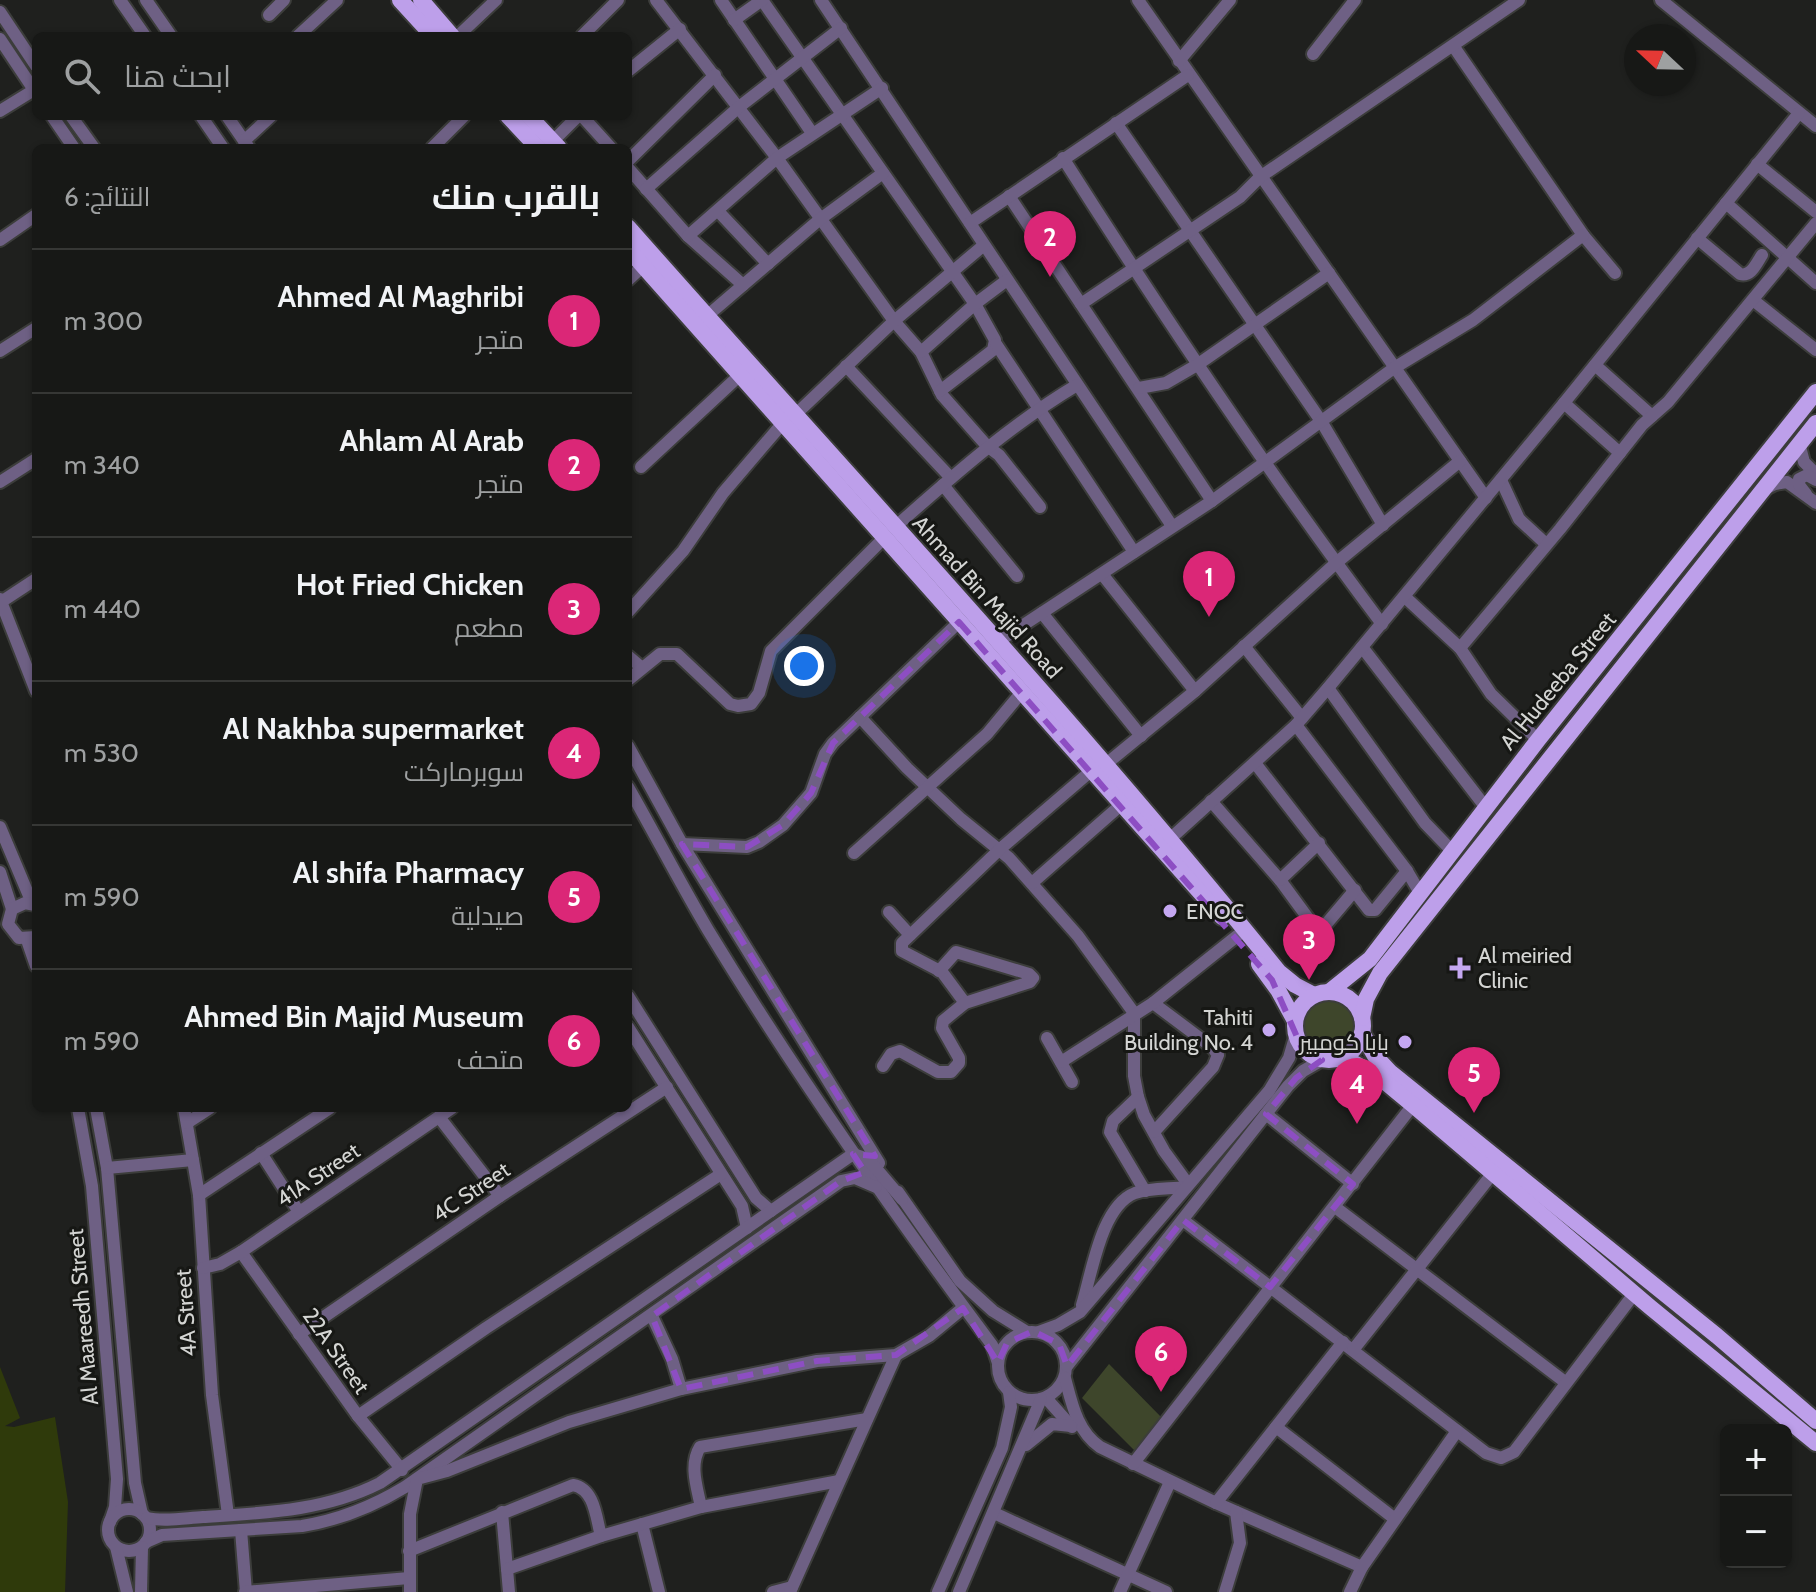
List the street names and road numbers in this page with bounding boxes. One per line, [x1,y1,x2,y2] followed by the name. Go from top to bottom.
[907,510,1067,684] street label: Ahmad Bin Majid Road
[1494,606,1622,755] street label: Al Hudeeba Street
[271,1137,365,1213] street label: 41A Street
[427,1156,515,1228] street label: 4C Street
[62,1227,104,1406] street label: Al Maareedh Street
[169,1268,203,1358] street label: 4A Street
[297,1303,376,1399] street label: 22A Street

